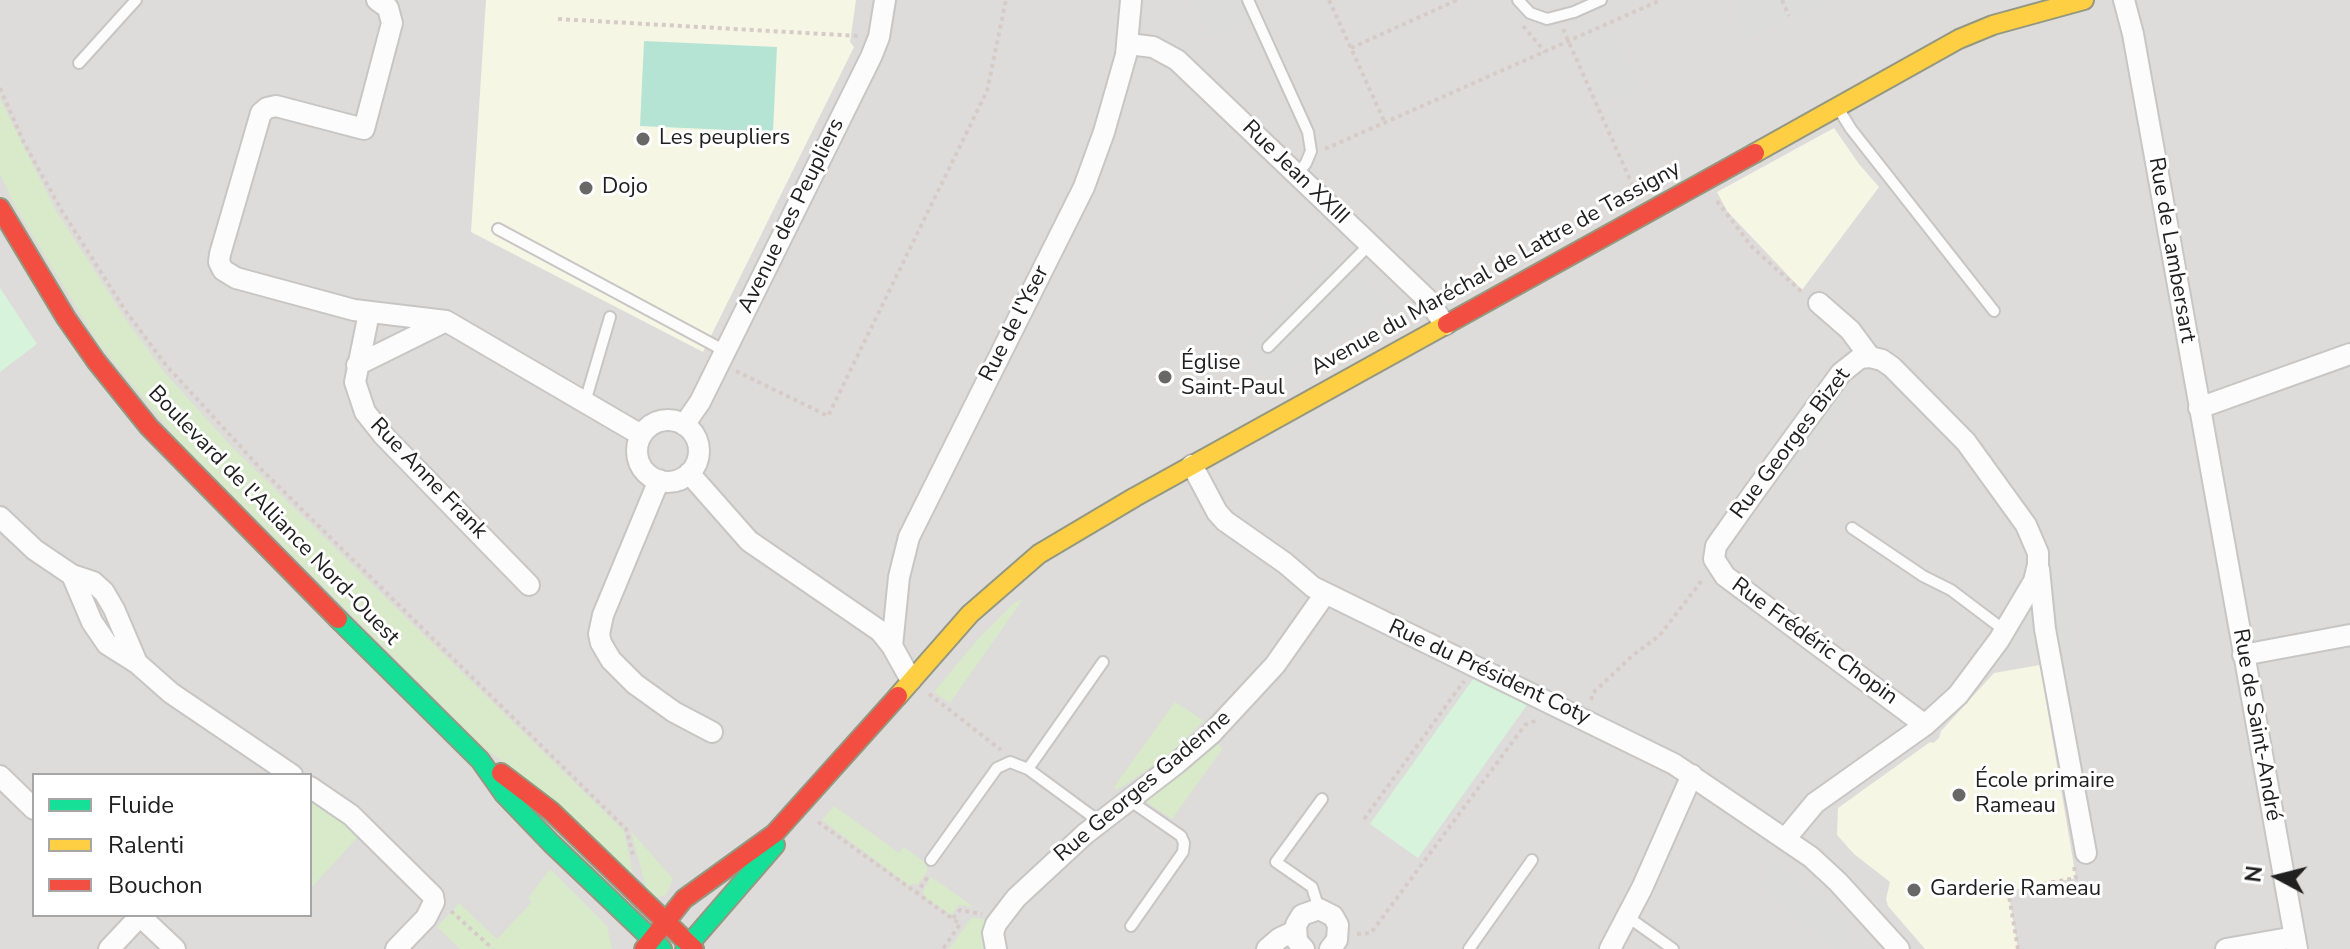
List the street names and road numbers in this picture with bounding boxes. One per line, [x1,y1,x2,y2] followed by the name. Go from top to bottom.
[733,114,851,318] street label: Avenue des Peupliers
[1236,115,1354,231] street label: Rue Jean XXIII
[2142,155,2200,345] street label: Rue de Lambersart
[1307,156,1685,382] street label: Avenue du Maréchal de Lattre de Tassigny
[974,262,1056,386] street label: Rue de l'Yser
[1726,363,1856,525] street label: Rue Georges Bizet
[142,381,404,651] street label: Boulevard de l'Alliance Nord-Ouest
[364,413,492,545] street label: Rue Anne Frank
[1726,573,1902,711] street label: Rue Frédéric Chopin
[1384,615,1594,731] street label: Rue du Président Coty
[2226,627,2286,823] street label: Rue de Saint-André
[1050,706,1236,868] street label: Rue Georges Gadenne

